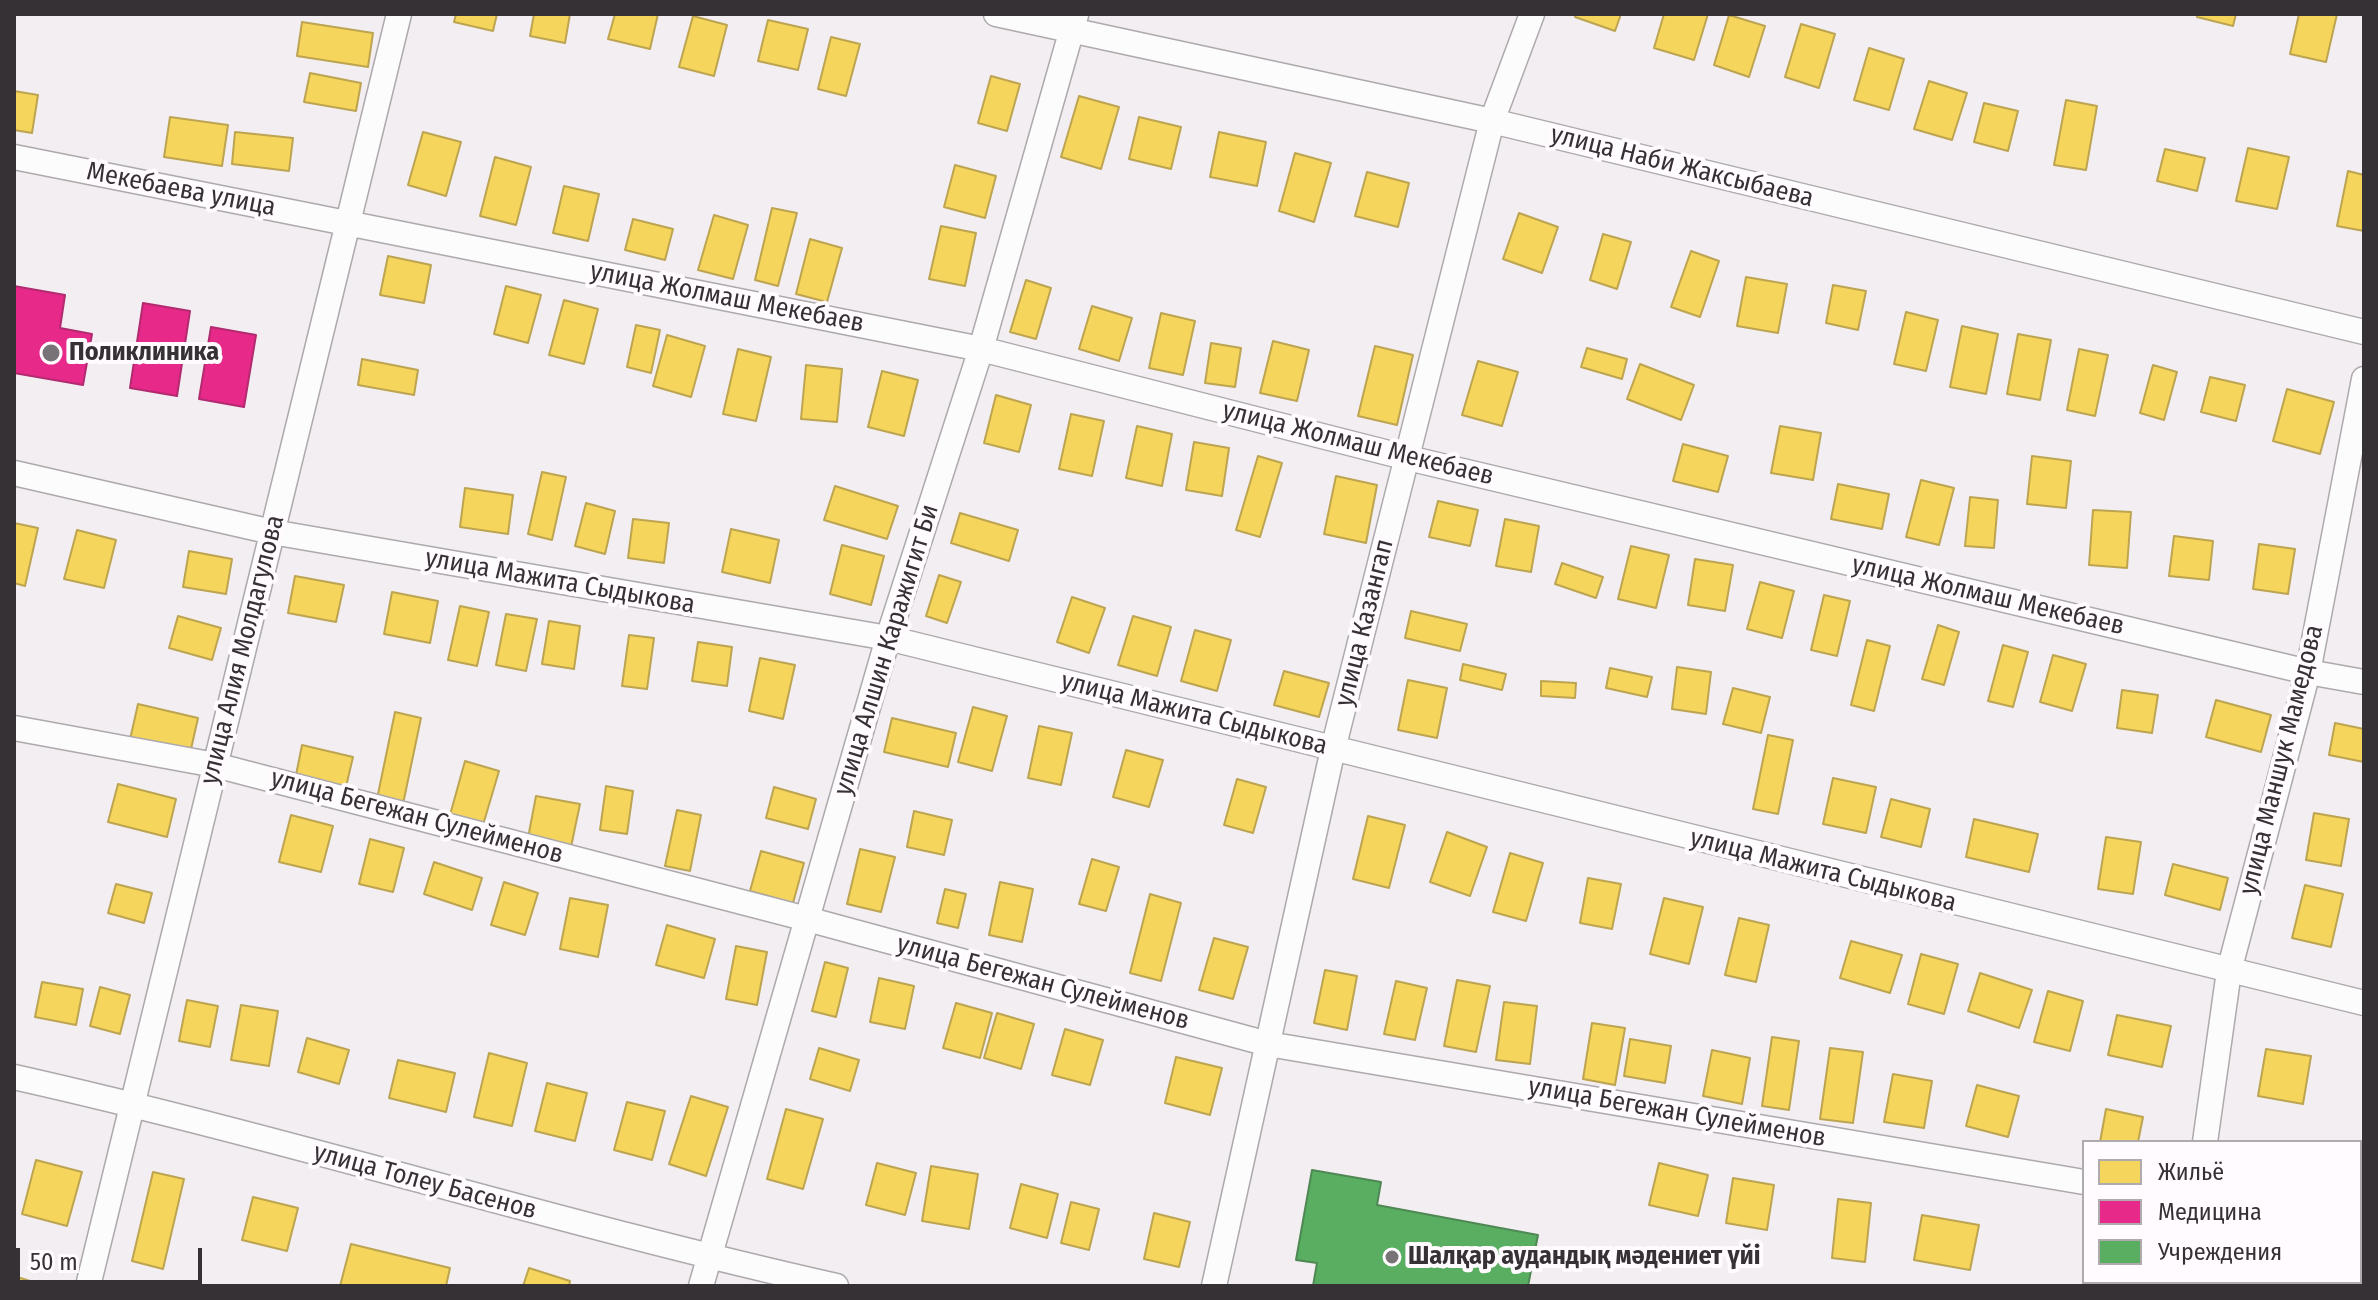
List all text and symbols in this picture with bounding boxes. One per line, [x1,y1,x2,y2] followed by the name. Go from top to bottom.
[1547,119,1817,215] street label: улица Наби Жаксыбаева
[84,156,278,224] street label: Мекебаева улица
[587,256,867,340] street label: улица Жолмаш Мекебаев
[69,337,219,369] place label: Поликлиника
[40,342,62,364] marker: Поликлиника
[1219,395,1497,493] street label: улица Жолмаш Мекебаев
[828,501,946,799] street label: улица Алшин Каражигит Би
[194,512,292,788] street label: улица Алия Молдагулова
[1329,536,1401,710] street label: улица Казангап
[423,543,697,621] street label: улица Мажита Сыдыкова
[1849,550,2127,642] street label: улица Жолмаш Мекебаев
[2233,622,2331,898] street label: улица Маншук Мамедова
[1058,666,1330,762] street label: улица Мажита Сыдыкова
[267,763,567,871] street label: улица Бегежан Сулейменов
[1687,823,1959,919] street label: улица Мажита Сыдыкова
[893,929,1193,1037] street label: улица Бегежан Сулейменов
[1526,1071,1828,1155] street label: улица Бегежан Сулейменов
[310,1137,540,1227] street label: улица Толеу Басенов
[2082,1140,2362,1284] legend
[2158,1158,2224,1186] text: Жильё
[2158,1198,2262,1226] text: Медицина
[20,1232,206,1282] scale bar
[2158,1238,2282,1266] text: Учреждения
[1408,1241,1760,1273] place label: Шалқар аудандық мәдениет үйі
[30,1248,78,1276] text: 50 m
[1383,1248,1401,1266] marker: Шалқар аудандық мәдениет үйі

